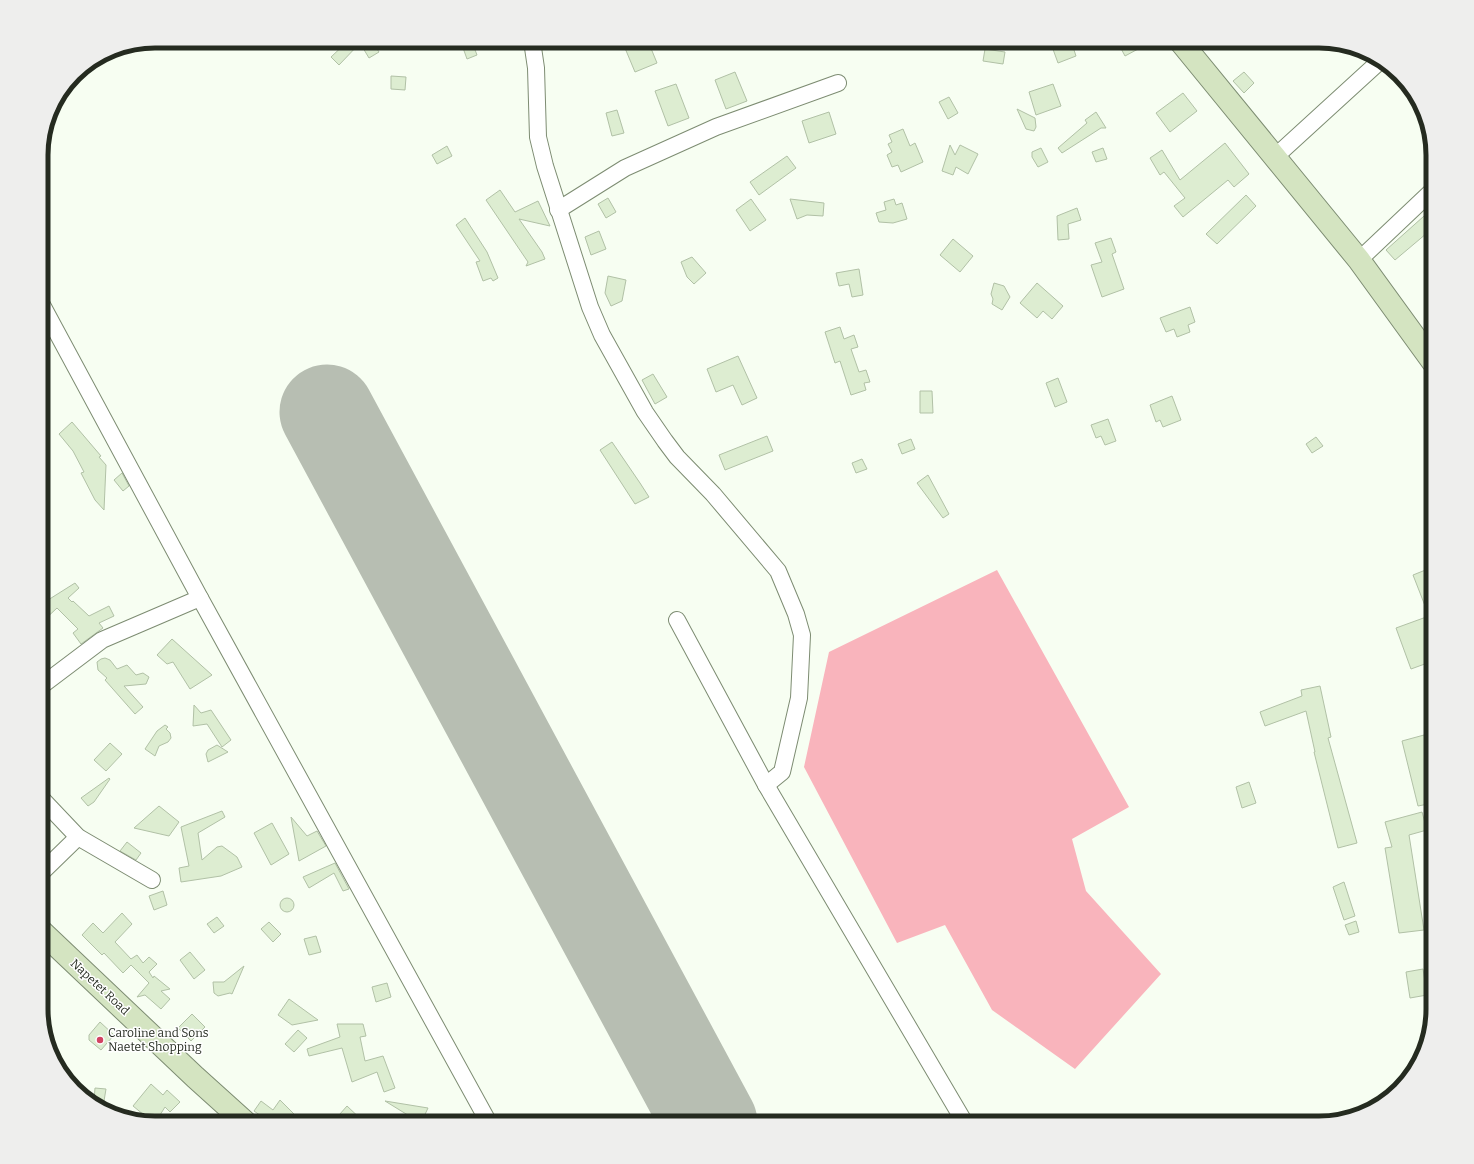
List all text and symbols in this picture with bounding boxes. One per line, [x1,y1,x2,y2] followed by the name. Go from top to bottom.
[68,956,132,1018] street label: Napetet Road
[108,1026,209,1054] place label: Caroline and Sons Naetet Shopping
[95,1035,105,1045] marker: Caroline and Sons Naetet Shopping

